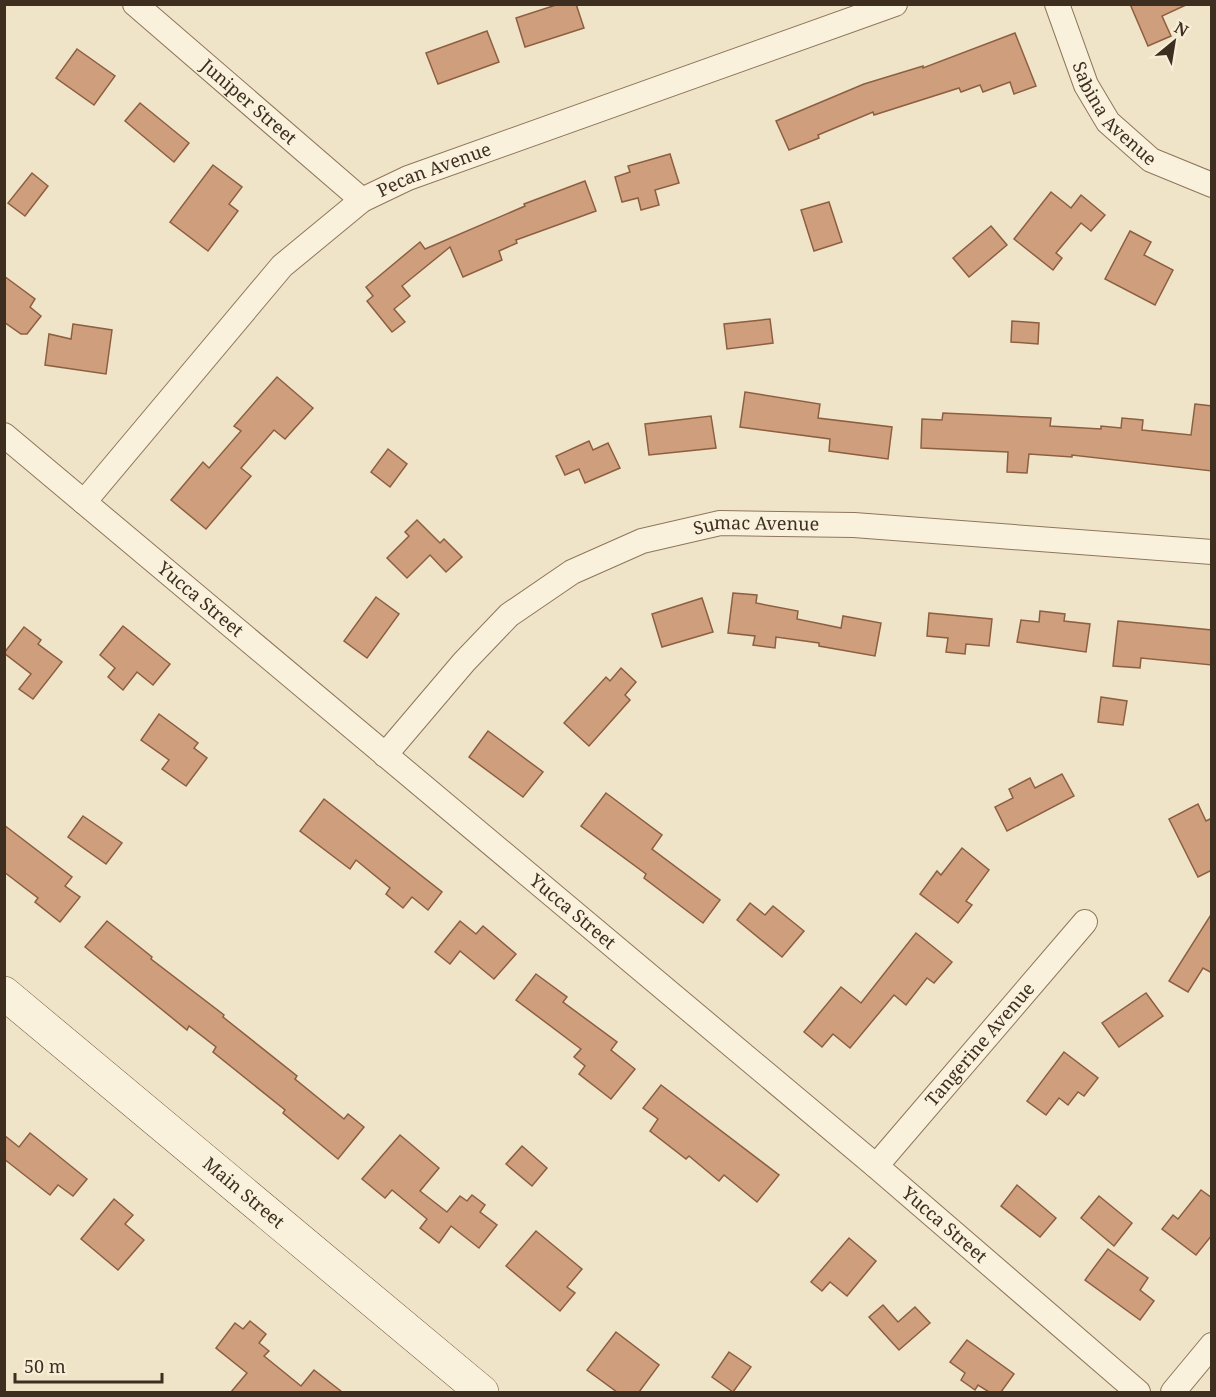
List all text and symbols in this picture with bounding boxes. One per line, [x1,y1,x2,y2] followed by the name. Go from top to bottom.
[1144,12,1204,72] north arrow
[1171,16,1193,42] text: N
[195,53,302,149] street label: Juniper Street
[1068,58,1162,170] street label: Sabina Avenue
[373,136,494,202] street label: Pecan Avenue
[691,510,819,540] street label: Sumac Avenue
[152,555,249,642] street label: Yucca Street
[524,867,621,954] street label: Yucca Street
[919,977,1039,1111] street label: Tangerine Avenue
[198,1151,290,1233] street label: Main Street
[896,1180,993,1268] street label: Yucca Street
[15,1346,162,1384] scale bar
[24,1354,66,1378] text: 50 m

